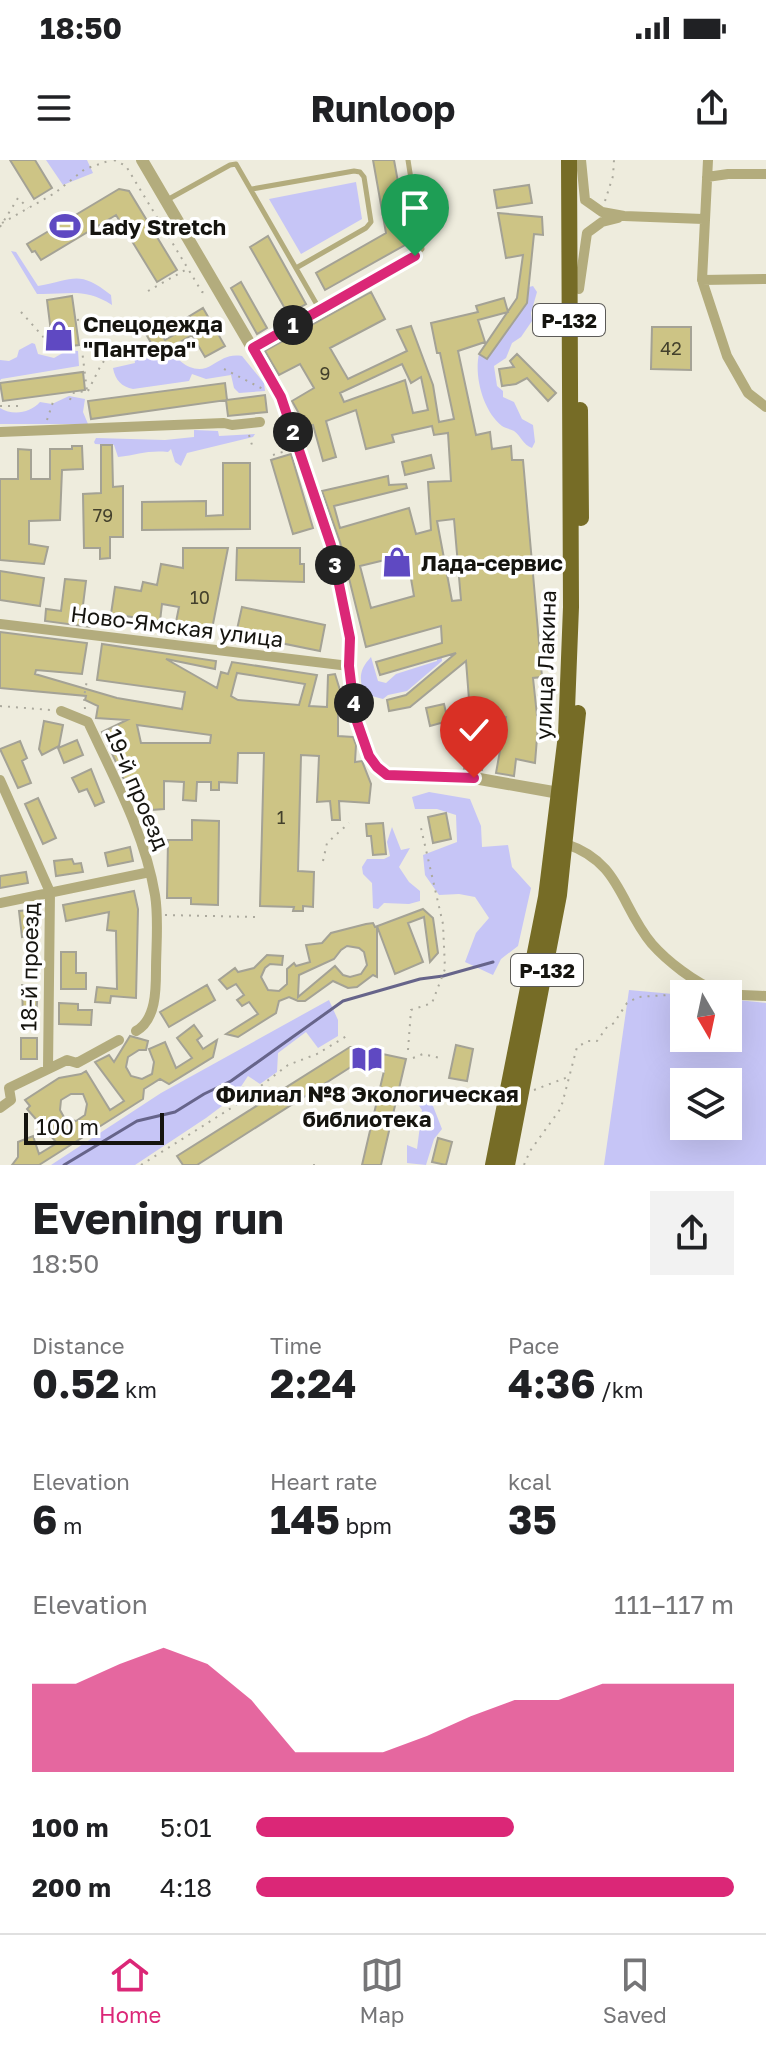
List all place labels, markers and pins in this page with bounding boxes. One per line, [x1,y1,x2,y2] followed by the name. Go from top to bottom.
[381,174,449,256] pin
[48,209,82,243] sports icon: Lady Stretch
[89,213,226,240] place label: Lady Stretch
[273,305,313,345] pin: 1
[83,310,223,362] place label: Спецодежда "Пантера"
[42,319,76,353] shop icon: Спецодежда "Пантера"
[273,412,313,452] pin: 2
[315,545,355,585] pin: 3
[380,545,414,579] shop icon: Лада-сервис
[421,549,563,576] place label: Лада-сервис
[334,683,374,723] pin: 4
[440,696,508,778] pin
[350,1042,384,1076] library icon: Филиал №8 Экологическая библиотека
[215,1080,519,1132] place label: Филиал №8 Экологическая библиотека

